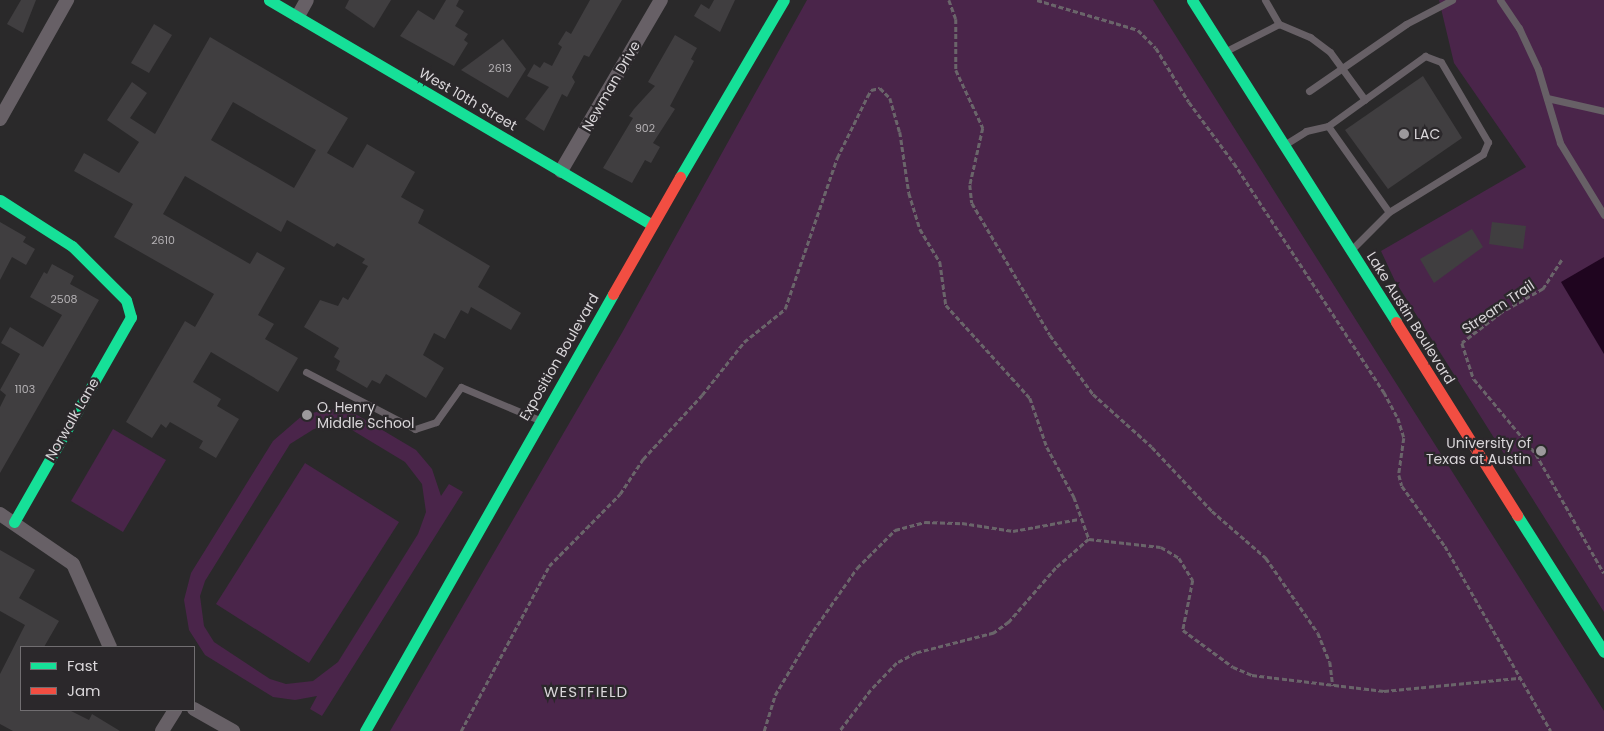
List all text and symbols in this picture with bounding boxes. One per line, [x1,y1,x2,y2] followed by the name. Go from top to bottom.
[578,38,644,134] street label: Newman Drive
[488,61,512,75] house number: 2613
[416,64,520,134] street label: West 10th Street
[635,121,655,135] house number: 902
[1414,126,1440,142] place label: LAC
[1398,128,1410,140] marker: LAC
[151,233,175,247] house number: 2610
[1363,249,1459,387] street label: Lake Austin Boulevard
[1458,277,1538,337] street label: Stream Trail
[516,290,602,424] street label: Exposition Boulevard
[50,292,78,306] house number: 2508
[42,375,102,463] street label: Norwalk Lane
[15,382,35,396] house number: 1103
[317,399,414,432] place label: O. Henry Middle School
[301,409,313,421] marker: O. Henry Middle School
[1426,435,1531,468] place label: University of Texas at Austin
[1535,445,1547,457] marker: University of Texas at Austin
[20,646,195,711] legend
[67,655,98,676] text: Fast
[67,680,101,701] text: Jam
[543,683,629,701] district label: WESTFIELD

